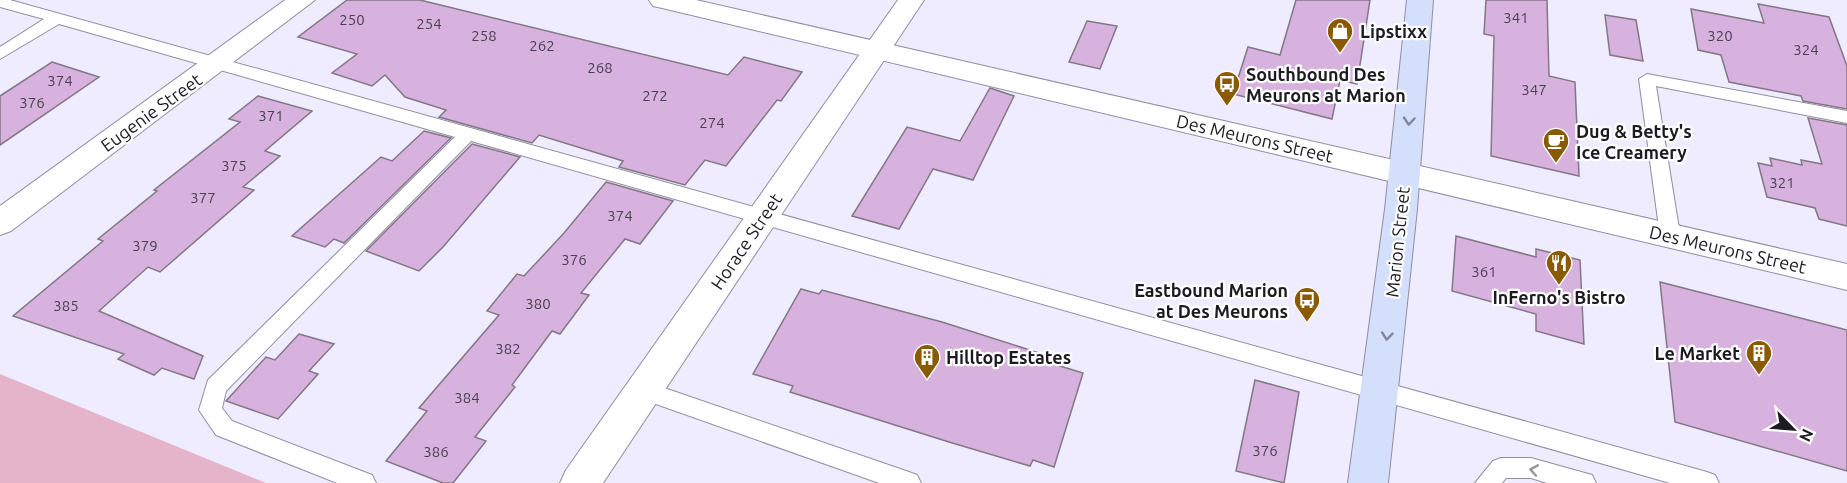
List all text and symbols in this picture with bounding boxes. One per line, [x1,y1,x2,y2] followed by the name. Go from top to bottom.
[1503,9,1529,26] house number: 341
[339,11,365,28] house number: 250
[416,15,442,32] house number: 254
[1325,16,1355,54] shop icon: Lipstixx
[1360,21,1427,41] place label: Lipstixx
[471,27,497,44] house number: 258
[1707,27,1733,44] house number: 320
[529,37,555,54] house number: 262
[1793,41,1819,58] house number: 324
[587,59,613,76] house number: 268
[1246,64,1406,105] place label: Southbound Des Meurons at Marion
[97,69,205,155] street label: Eugenie Street
[1212,69,1242,107] bus stop icon: Southbound Des Meurons at Marion
[47,72,73,89] house number: 374
[1521,81,1547,98] house number: 347
[642,87,668,104] house number: 272
[19,94,45,111] house number: 376
[258,107,284,124] house number: 371
[1175,110,1335,166] street label: Des Meurons Street
[699,114,725,131] house number: 274
[1403,116,1416,126] one-way arrow
[1576,121,1692,162] place label: Dug & Betty's Ice Creamery
[1541,126,1571,164] cafe icon: Dug & Betty's Ice Creamery
[221,157,247,174] house number: 375
[1769,174,1795,191] house number: 321
[1381,186,1413,298] street label: Marion Street
[190,189,216,206] house number: 377
[706,189,786,293] street label: Horace Street
[607,207,633,224] house number: 374
[1648,221,1808,277] street label: Des Meurons Street
[132,237,158,254] house number: 379
[1544,248,1574,286] restaurant icon: InFerno's Bistro
[561,251,587,268] house number: 376
[1471,263,1497,280] house number: 361
[1134,280,1288,321] place label: Eastbound Marion at Des Meurons
[1292,285,1322,323] bus stop icon: Eastbound Marion at Des Meurons
[1492,287,1626,307] place label: InFerno's Bistro
[525,295,551,312] house number: 380
[53,297,79,314] house number: 385
[1381,331,1394,340] one-way arrow
[1744,338,1774,376] building icon: Le Market
[495,340,521,357] house number: 382
[912,342,942,380] building icon: Hilltop Estates
[1655,343,1740,363] place label: Le Market
[946,347,1071,367] place label: Hilltop Estates
[454,389,480,406] house number: 384
[1763,399,1823,459] north arrow
[1796,426,1817,445] text: N
[1252,442,1278,459] house number: 376
[423,443,449,460] house number: 386
[1529,464,1539,477] one-way arrow

